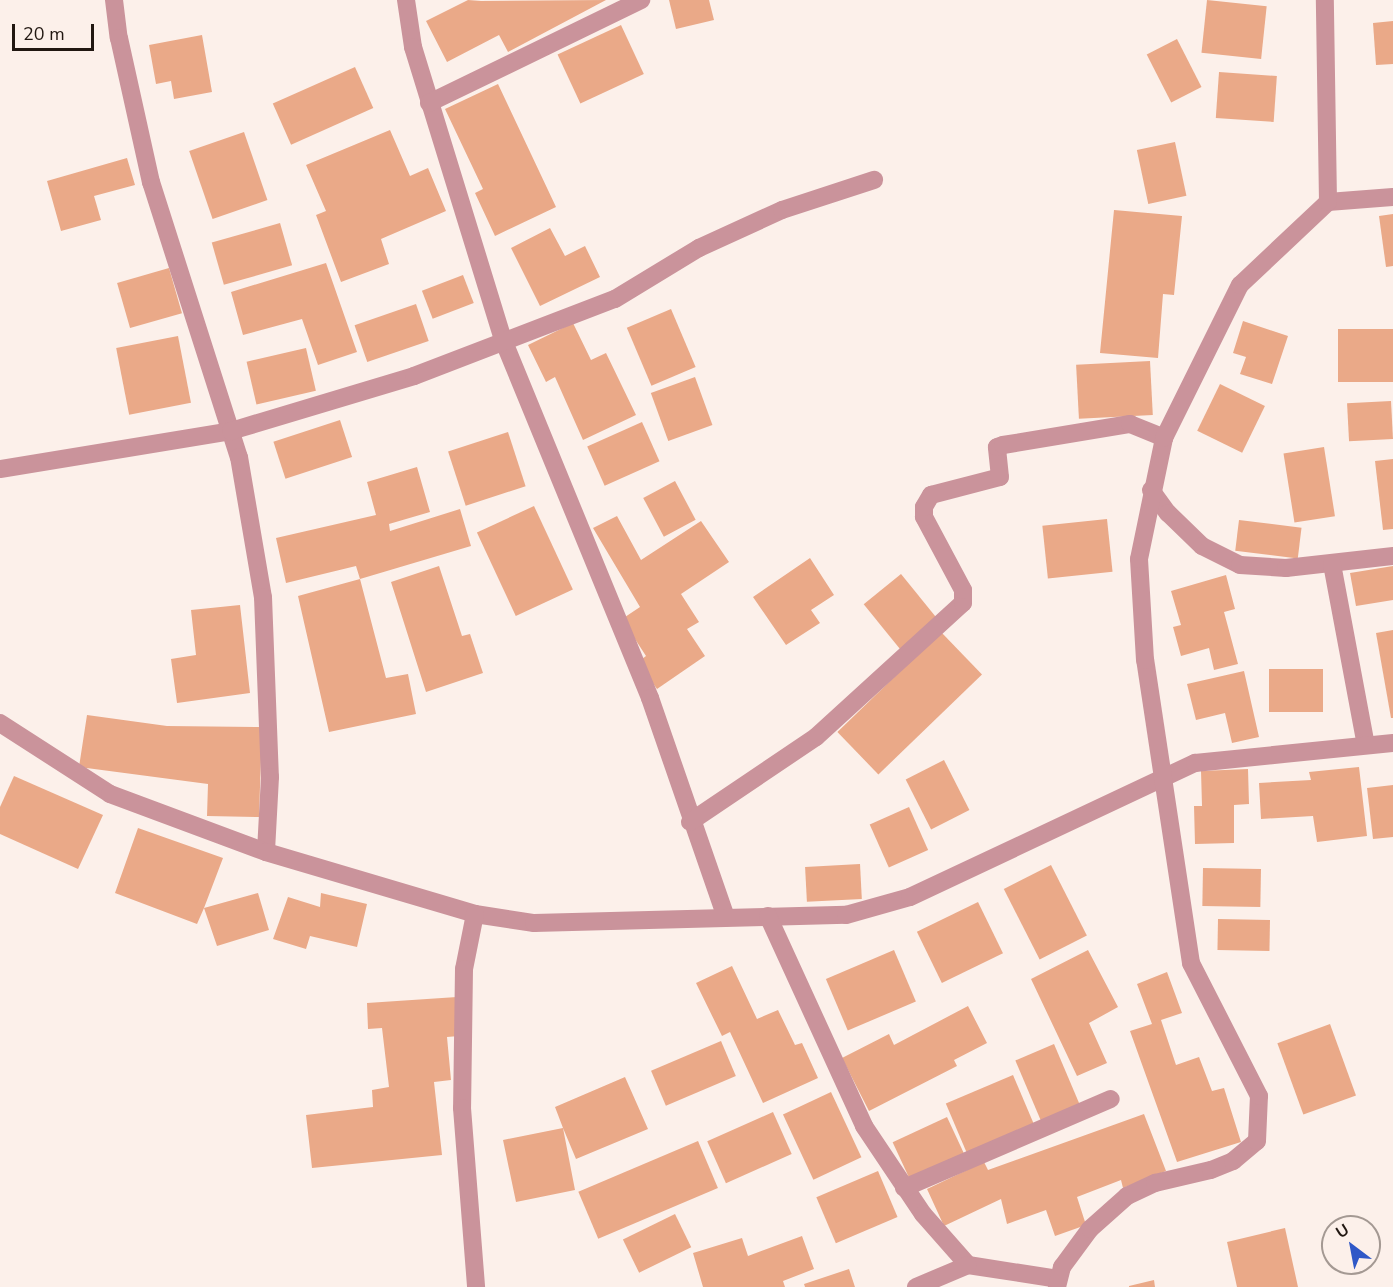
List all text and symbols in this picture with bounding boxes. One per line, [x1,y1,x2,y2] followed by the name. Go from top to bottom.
[15,12,98,50] scale bar
[23,22,65,46] text: 20 m
[1321,1215,1381,1275] north arrow
[1332,1219,1353,1244] text: U

